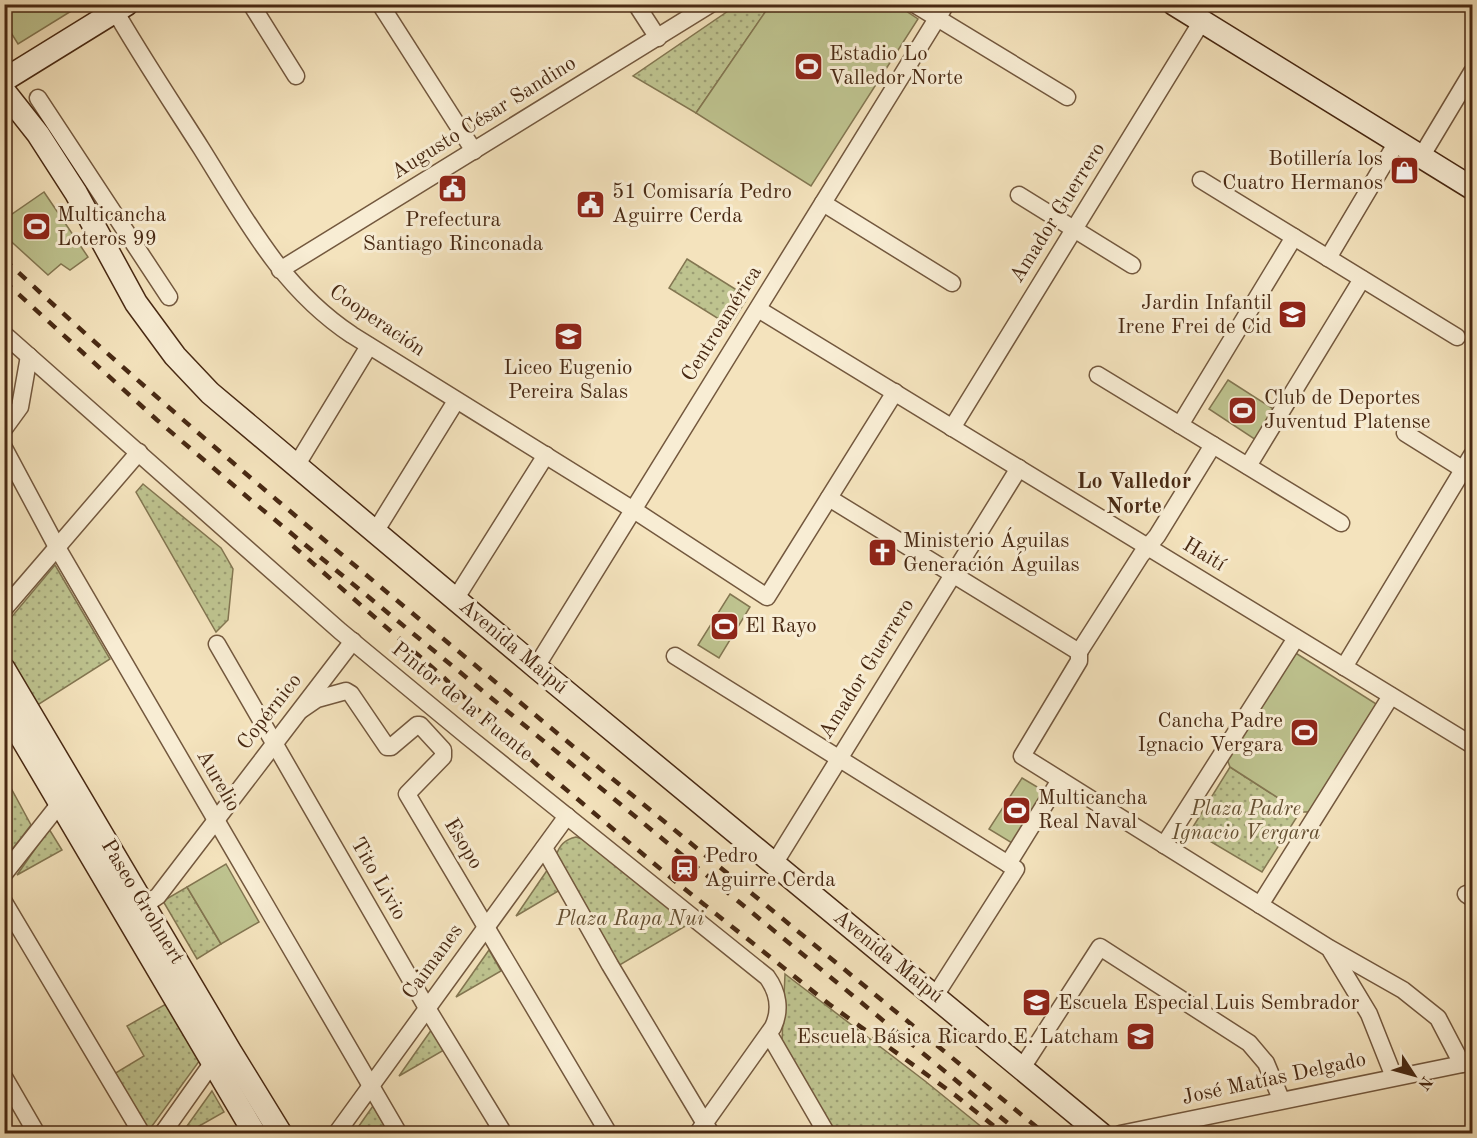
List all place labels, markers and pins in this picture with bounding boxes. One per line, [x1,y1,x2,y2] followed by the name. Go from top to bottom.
[829,44,963,89] place label: Estadio Lo Valledor Norte
[792,50,824,82] sports icon: Estadio Lo Valledor Norte
[1222,149,1383,194] place label: Botillería los Cuatro Hermanos
[1388,155,1420,187] shop icon: Botillería los Cuatro Hermanos
[437,173,469,205] public building icon: Prefectura Santiago Rinconada
[612,182,792,227] place label: 51 Comisaría Pedro Aguirre Cerda
[575,188,607,220] public building icon: 51 Comisaría Pedro Aguirre Cerda
[57,205,166,250] place label: Multicancha Loteros 99
[363,210,543,255] place label: Prefectura Santiago Rinconada
[20,211,52,243] sports icon: Multicancha Loteros 99
[1117,293,1272,338] place label: Jardin Infantil Irene Frei de Cid
[1277,299,1309,331] school or university icon: Jardin Infantil Irene Frei de Cid
[552,321,584,353] school or university icon: Liceo Eugenio Pereira Salas
[504,358,632,403] place label: Liceo Eugenio Pereira Salas
[1264,388,1431,433] place label: Club de Deportes Juventud Platense
[1227,394,1259,426] sports icon: Club de Deportes Juventud Platense
[903,527,1080,576] place label: Ministerio Águilas Generación Águilas
[866,537,898,569] church icon: Ministerio Águilas Generación Águilas
[708,610,740,642] sports icon: El Rayo
[745,616,817,637] place label: El Rayo
[1137,711,1283,756] place label: Cancha Padre Ignacio Vergara
[1288,717,1320,749] sports icon: Cancha Padre Ignacio Vergara
[1038,788,1147,833] place label: Multicancha Real Naval
[1001,794,1033,826] sports icon: Multicancha Real Naval
[705,846,836,891] place label: Pedro Aguirre Cerda
[668,852,700,884] station icon: Pedro Aguirre Cerda
[1021,987,1053,1019] school or university icon: Escuela Especial Luis Sembrador
[1058,993,1360,1014] place label: Escuela Especial Luis Sembrador
[1124,1021,1156,1053] school or university icon: Escuela Básica Ricardo E. Latcham
[797,1027,1119,1048] place label: Escuela Básica Ricardo E. Latcham

